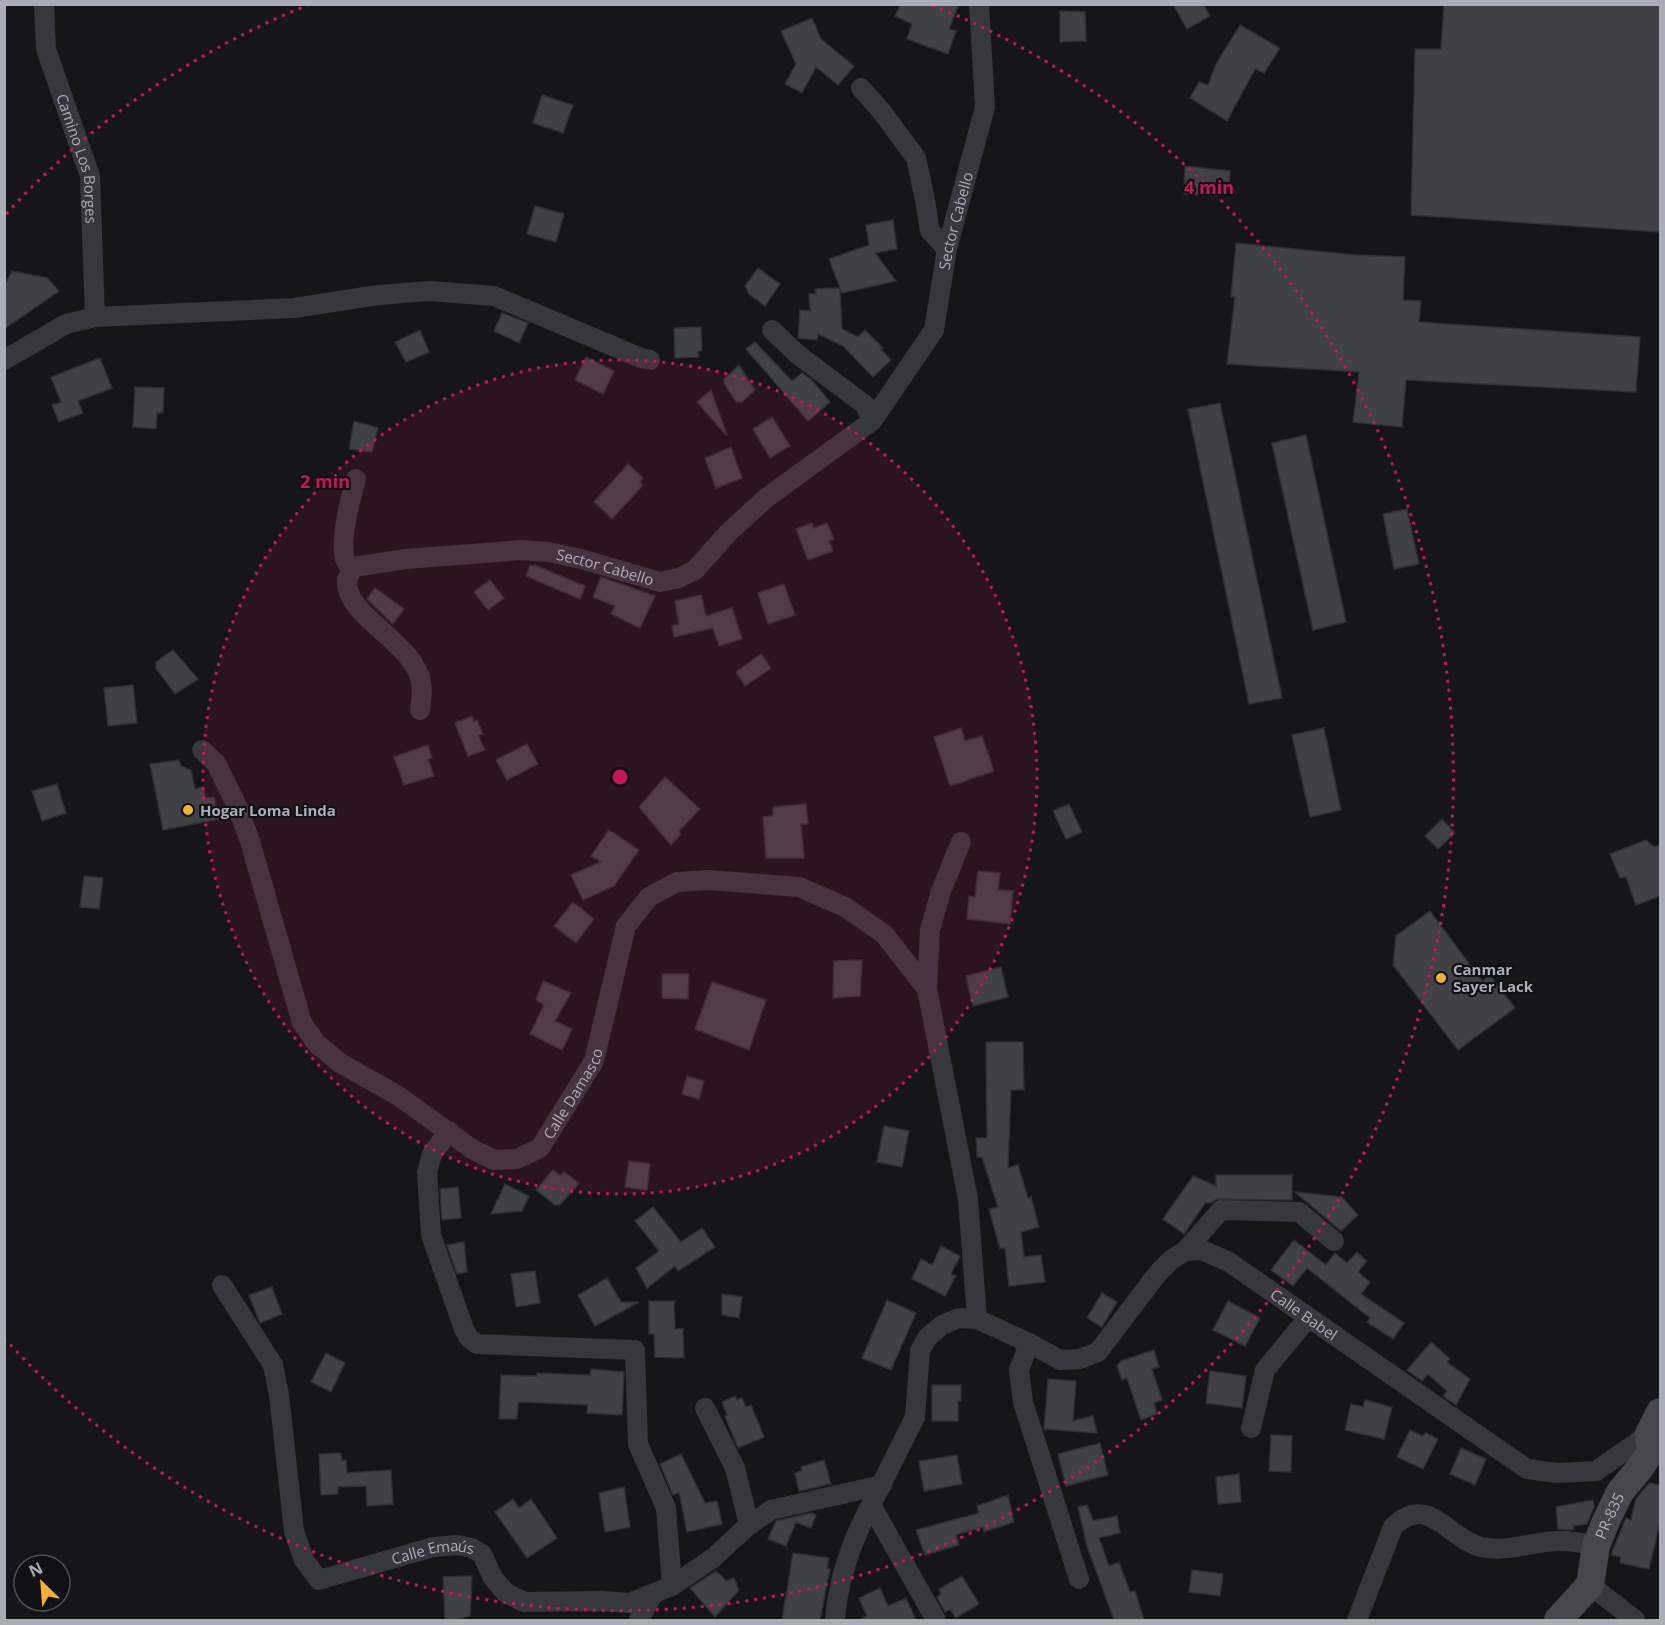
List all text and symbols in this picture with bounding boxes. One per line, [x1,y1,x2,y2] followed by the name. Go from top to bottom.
[52,91,102,224] street label: Camino Los Borges
[934,170,977,271] street label: Sector Cabello
[1184,175,1234,199] text: 4 min
[300,469,350,493] text: 2 min
[555,544,656,590] street label: Sector Cabello
[610,767,630,787] centre of rings
[200,800,336,820] place label: Hogar Loma Linda
[181,803,195,817] marker: Hogar Loma Linda
[1453,959,1534,996] place label: Canmar Sayer Lack
[1434,971,1448,985] marker: Canmar Sayer Lack
[538,1046,607,1143] street label: Calle Damasco
[1267,1284,1342,1344] street label: Calle Babel
[1590,1489,1628,1542] street label: PR-835
[389,1535,476,1569] street label: Calle Emaús
[12,1553,72,1613] north arrow
[25,1557,46,1582] text: N

